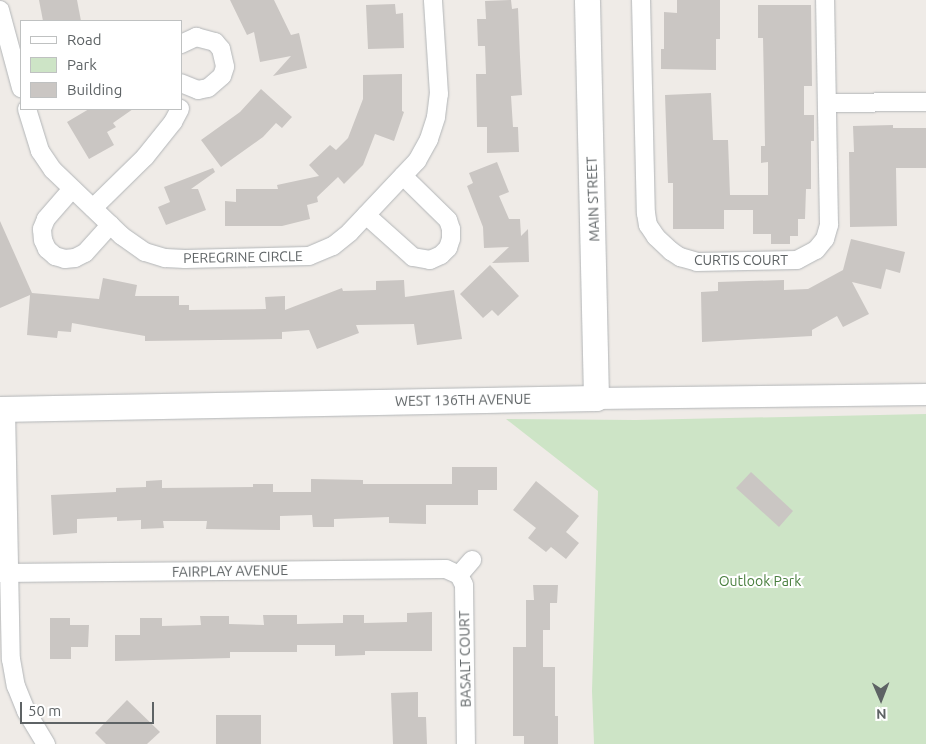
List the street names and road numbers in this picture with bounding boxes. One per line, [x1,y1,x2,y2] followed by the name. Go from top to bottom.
[583,156,603,242] street label: MAIN STREET
[183,248,303,266] street label: PEREGRINE CIRCLE
[694,252,788,268] street label: CURTIS COURT
[395,390,531,410] street label: WEST 136TH AVENUE
[172,562,288,580] street label: FAIRPLAY AVENUE
[456,610,474,708] street label: BASALT COURT

